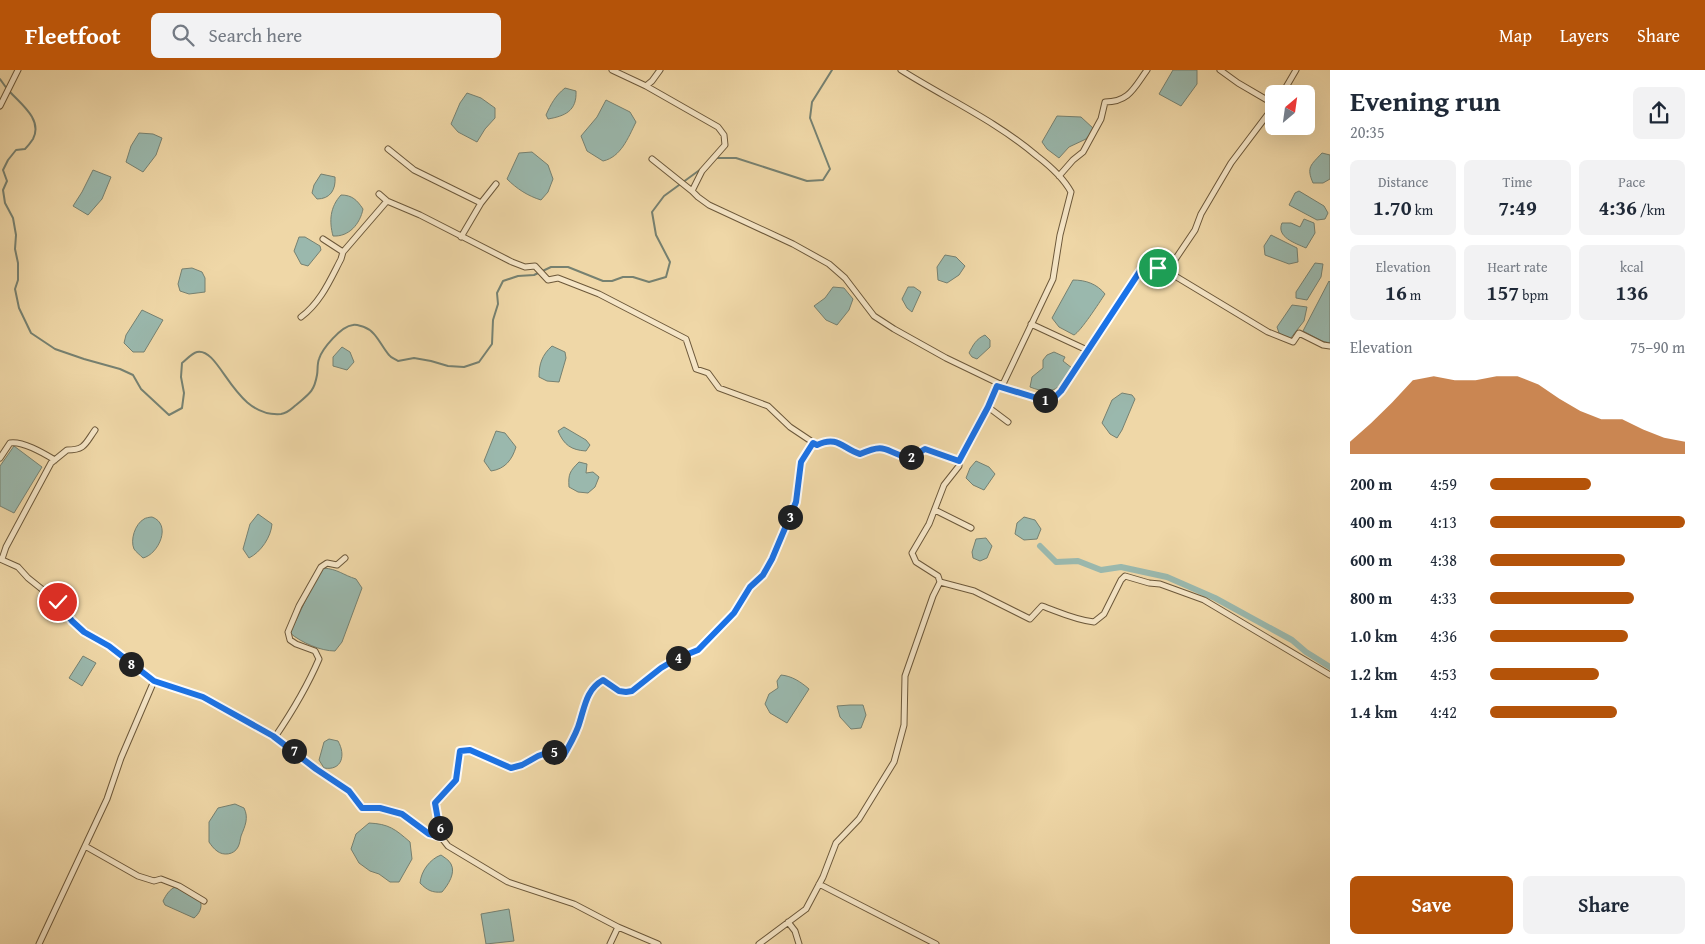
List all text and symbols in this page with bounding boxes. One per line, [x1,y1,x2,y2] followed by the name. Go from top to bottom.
[151,13,501,58] search box
[25,18,121,53] text: Fleetfoot
[169,21,197,49] icon: search
[209,21,302,49] text: Search here
[1499,22,1532,49] text: Map
[1560,22,1609,49] text: Layers
[1637,22,1680,49] text: Share
[1350,80,1501,121] text: Evening run
[1265,85,1315,135] north arrow
[1265,85,1315,135] map controls
[1633,87,1685,139] button: share
[1350,120,1385,144] text: 20:35
[1378,172,1428,192] text: Distance
[1503,172,1532,192] text: Time
[1618,172,1645,192] text: Pace
[1373,192,1412,223] text: 1.70
[1498,192,1537,223] text: 7:49
[1598,192,1637,223] text: 4:36
[1412,200,1433,220] text: km
[1637,200,1665,220] text: /km
[1137,247,1179,289] pin
[1144,254,1172,282] icon: arrive
[1376,257,1431,277] text: Elevation
[1487,257,1548,277] text: Heart rate
[1620,257,1644,277] text: kcal
[1385,277,1407,308] text: 16
[1487,277,1519,308] text: 157
[1616,277,1648,308] text: 136
[1407,285,1421,305] text: m
[1519,285,1548,305] text: bpm
[1350,335,1413,359] text: Elevation
[1630,335,1685,359] text: 75–90 m
[1032,388,1058,412] pin: 1
[1042,390,1049,410] text: 1
[898,444,924,470] pin: 2
[908,447,915,467] text: 2
[1350,472,1392,496] text: 200 m
[1430,472,1457,496] text: 4:59
[778,504,802,530] pin: 3
[787,507,794,527] text: 3
[1350,510,1392,534] text: 400 m
[1430,510,1457,534] text: 4:13
[1350,548,1392,572] text: 600 m
[1430,548,1457,572] text: 4:38
[37,581,79,623] pin
[1350,586,1392,610] text: 800 m
[1430,586,1457,610] text: 4:33
[44,588,72,616] icon: check
[1350,624,1397,648] text: 1.0 km
[1430,624,1457,648] text: 4:36
[666,646,690,670] pin: 4
[675,648,682,668] text: 4
[118,652,144,676] pin: 8
[128,654,135,674] text: 8
[1350,662,1397,686] text: 1.2 km
[1430,662,1457,686] text: 4:53
[1350,700,1397,724] text: 1.4 km
[1430,700,1457,724] text: 4:42
[282,738,306,764] pin: 7
[542,740,566,764] pin: 5
[291,741,298,761] text: 7
[551,742,558,762] text: 5
[428,816,452,840] pin: 6
[437,818,444,838] text: 6
[1350,876,1513,934] button: Save
[1523,876,1685,934] button: Share

